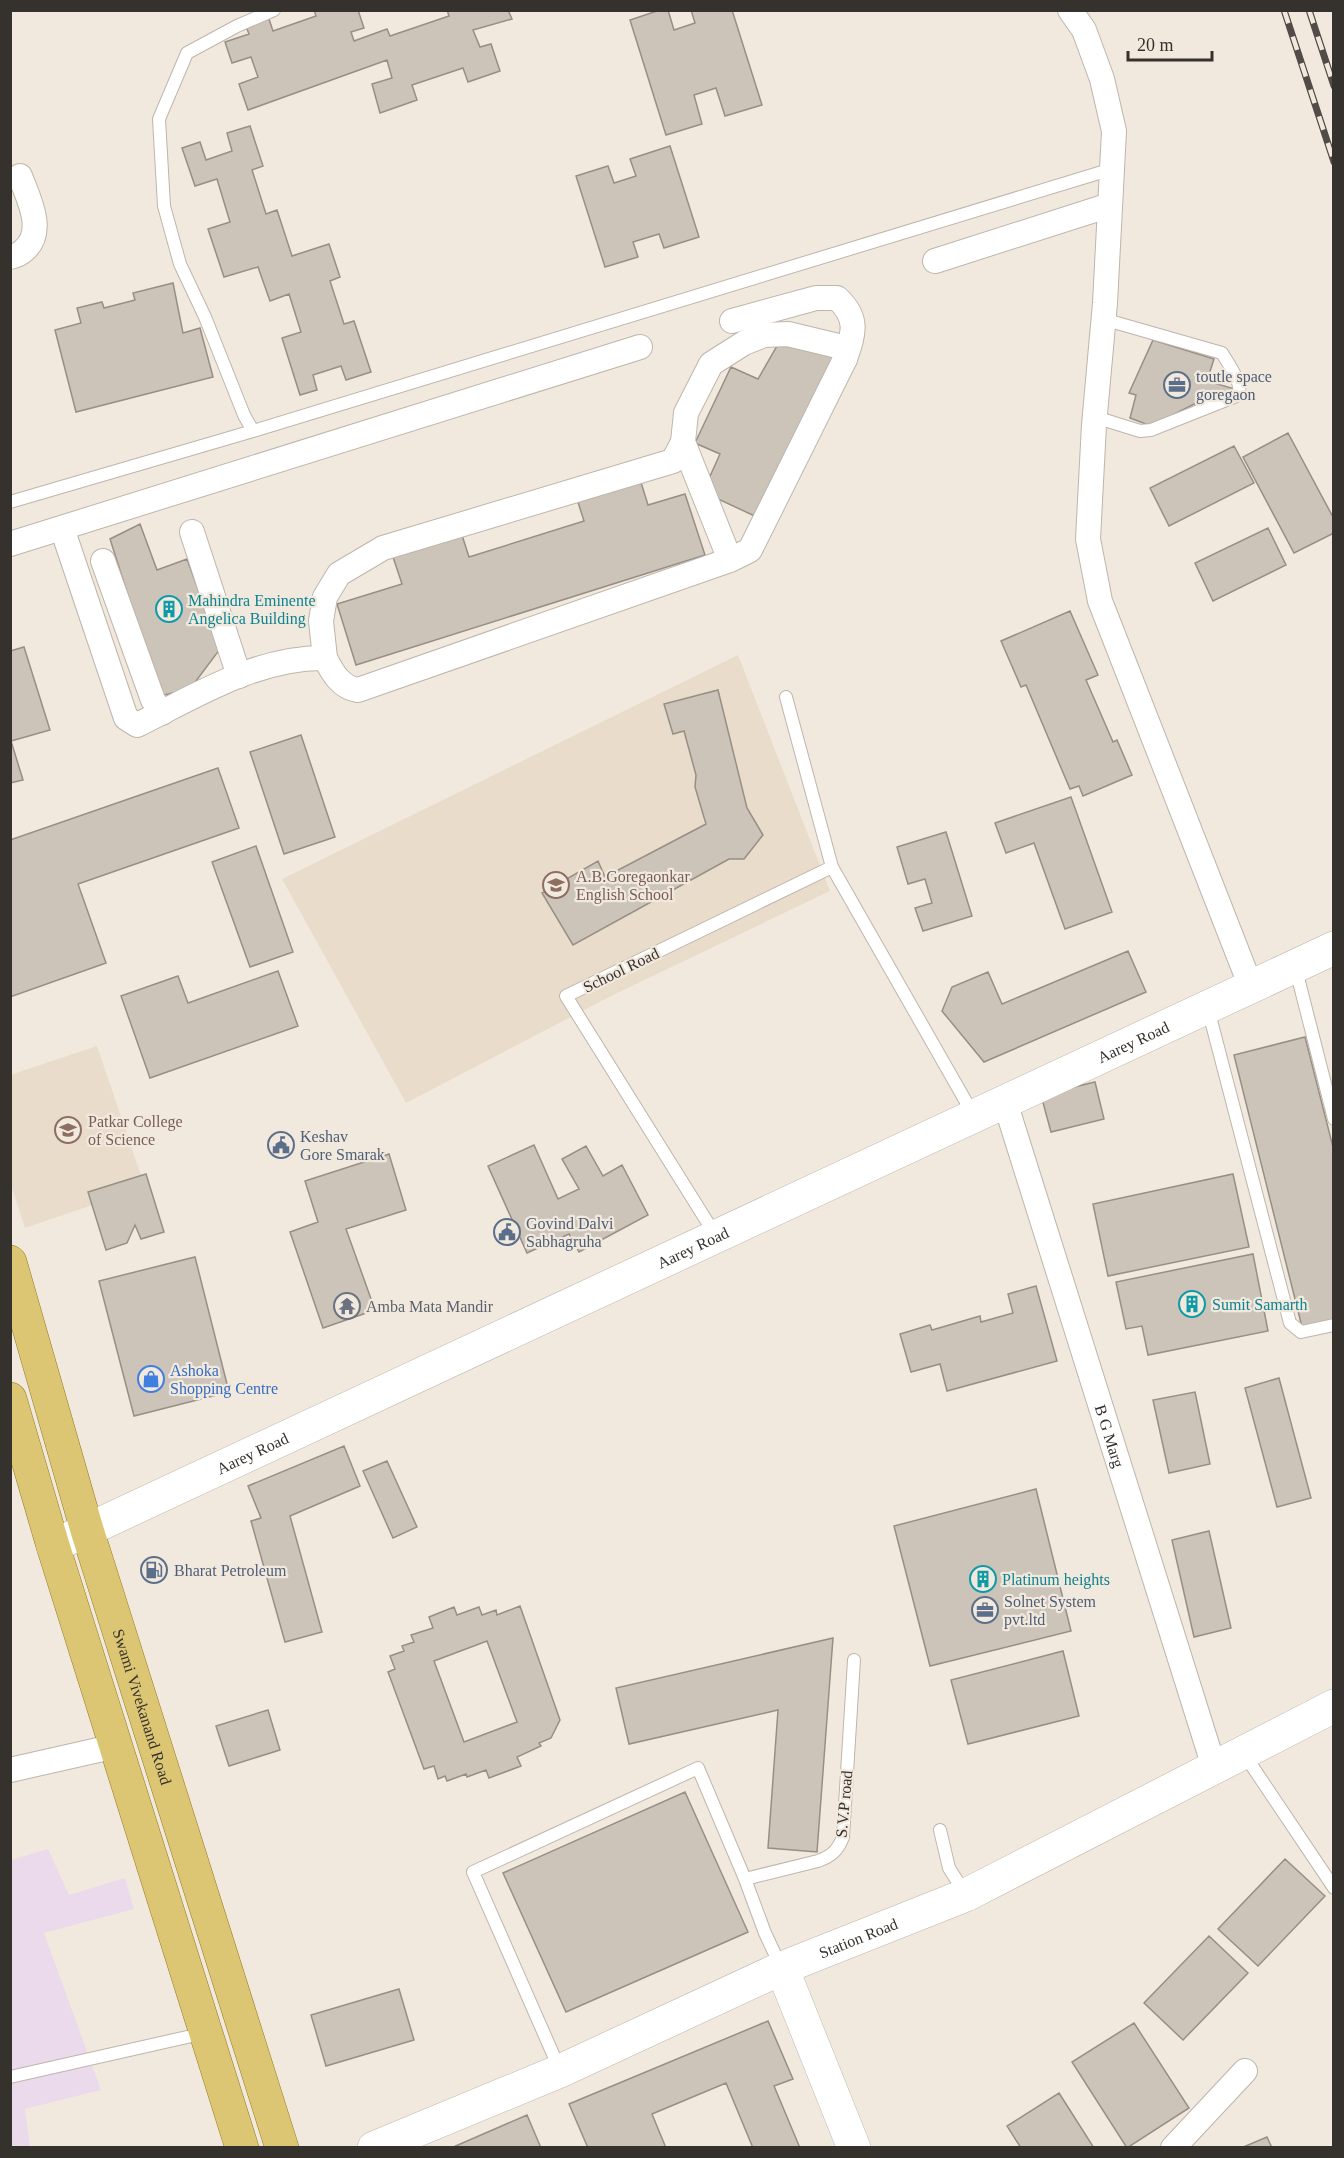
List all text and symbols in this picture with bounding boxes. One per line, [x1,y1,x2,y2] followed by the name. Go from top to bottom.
[1128,24,1212,62] scale bar
[1137,35,1174,55] text: 20 m
[1196,368,1272,404] place label: toutle space goregaon
[1162,370,1192,400] office icon: toutle space goregaon
[188,592,316,628] place label: Mahindra Eminente Angelica Building
[154,594,184,624] building icon: Mahindra Eminente Angelica Building
[576,868,690,904] place label: A.B.Goregaonkar English School
[541,870,571,900] school or university icon: A.B.Goregaonkar English School
[580,944,662,996] street label: School Road
[1095,1018,1172,1066] street label: Aarey Road
[88,1113,183,1148] place label: Patkar College of Science
[53,1115,83,1145] school or university icon: Patkar College of Science
[300,1128,385,1163] place label: Keshav Gore Smarak
[266,1130,296,1160] public building icon: Keshav Gore Smarak
[526,1215,614,1251] place label: Govind Dalvi Sabhagruha
[492,1217,522,1247] public building icon: Govind Dalvi Sabhagruha
[654,1223,731,1271] street label: Aarey Road
[1177,1289,1207,1319] building icon: Sumit Samarth
[332,1291,362,1321] temple icon: Amba Mata Mandir
[1212,1296,1308,1313] place label: Sumit Samarth
[366,1298,494,1315] place label: Amba Mata Mandir
[170,1362,278,1398] place label: Ashoka Shopping Centre
[136,1364,166,1394] shop icon: Ashoka Shopping Centre
[1092,1403,1128,1470] street label: B G Marg
[214,1429,291,1477] street label: Aarey Road
[139,1555,169,1585] fuel station icon: Bharat Petroleum
[174,1562,287,1579] place label: Bharat Petroleum
[968,1564,998,1594] building icon: Platinum heights
[1002,1571,1110,1589] place label: Platinum heights
[1004,1593,1097,1629] place label: Solnet System pvt.ltd
[970,1595,1000,1625] office icon: Solnet System pvt.ltd
[110,1627,175,1787] street label: Swami Vivekanand Road
[833,1770,855,1838] street label: S.V.P road
[816,1915,900,1961] street label: Station Road

